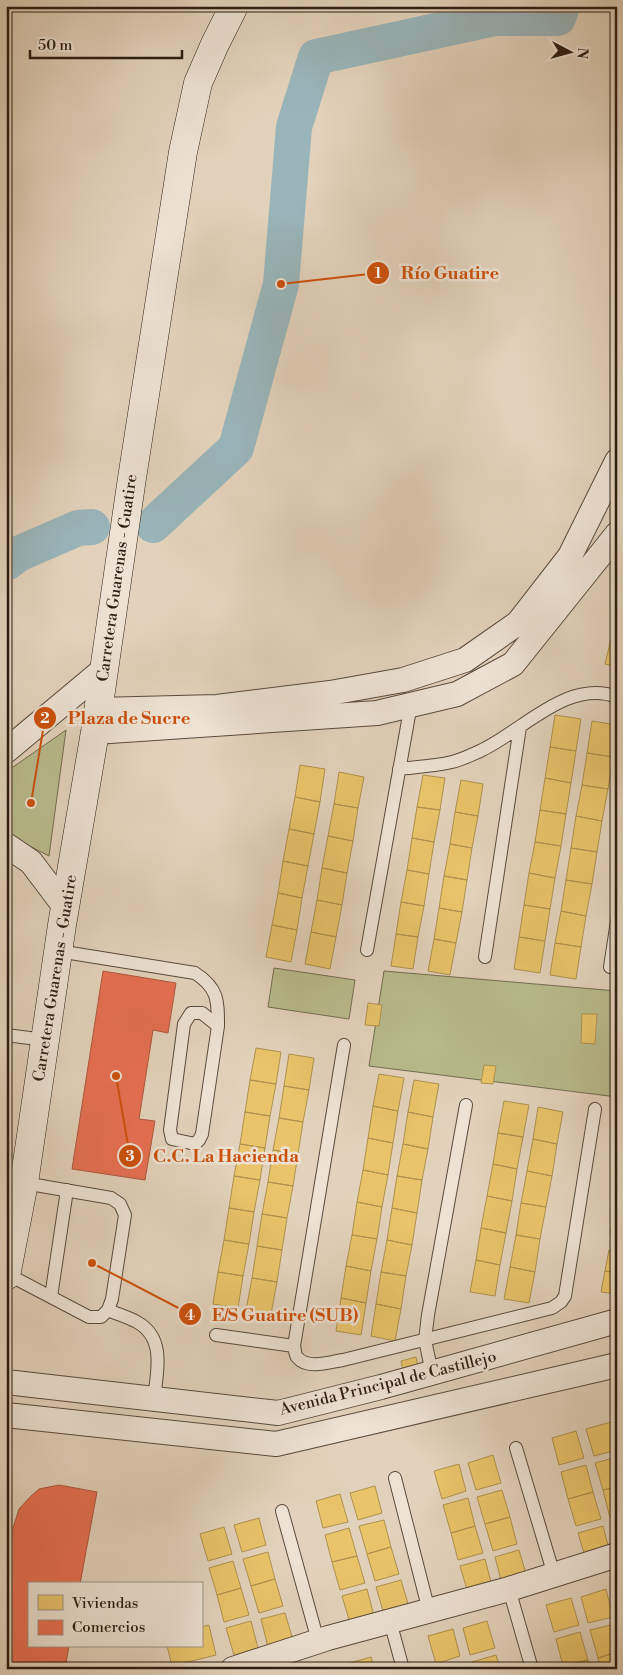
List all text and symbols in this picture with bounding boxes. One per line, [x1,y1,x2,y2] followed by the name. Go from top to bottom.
[30,28,182,60] scale bar
[546,28,596,78] north arrow
[38,36,72,55] text: 50 m
[572,47,591,60] text: N
[365,256,509,289] callout: Río Guatire
[401,262,499,285] text: Río Guatire
[374,264,382,283] text: 1
[93,473,141,683] street label: Carretera Guarenas - Guatire
[33,702,200,735] callout: Plaza de Sucre
[68,707,191,730] text: Plaza de Sucre
[40,709,50,728] text: 2
[29,873,81,1083] street label: Carretera Guarenas - Guatire
[118,1139,309,1172] callout: C.C. La Hacienda
[153,1145,299,1168] text: C.C. La Hacienda
[125,1147,135,1166] text: 3
[177,1298,369,1331] callout: E/S Guatire (SUB)
[212,1304,359,1327] text: E/S Guatire (SUB)
[185,1306,195,1325] text: 4
[277,1346,498,1420] street label: Avenida Principal de Castillejo
[28,1582,202,1648] legend
[71,1594,138,1613] text: Viviendas
[72,1618,145,1637] text: Comercios

